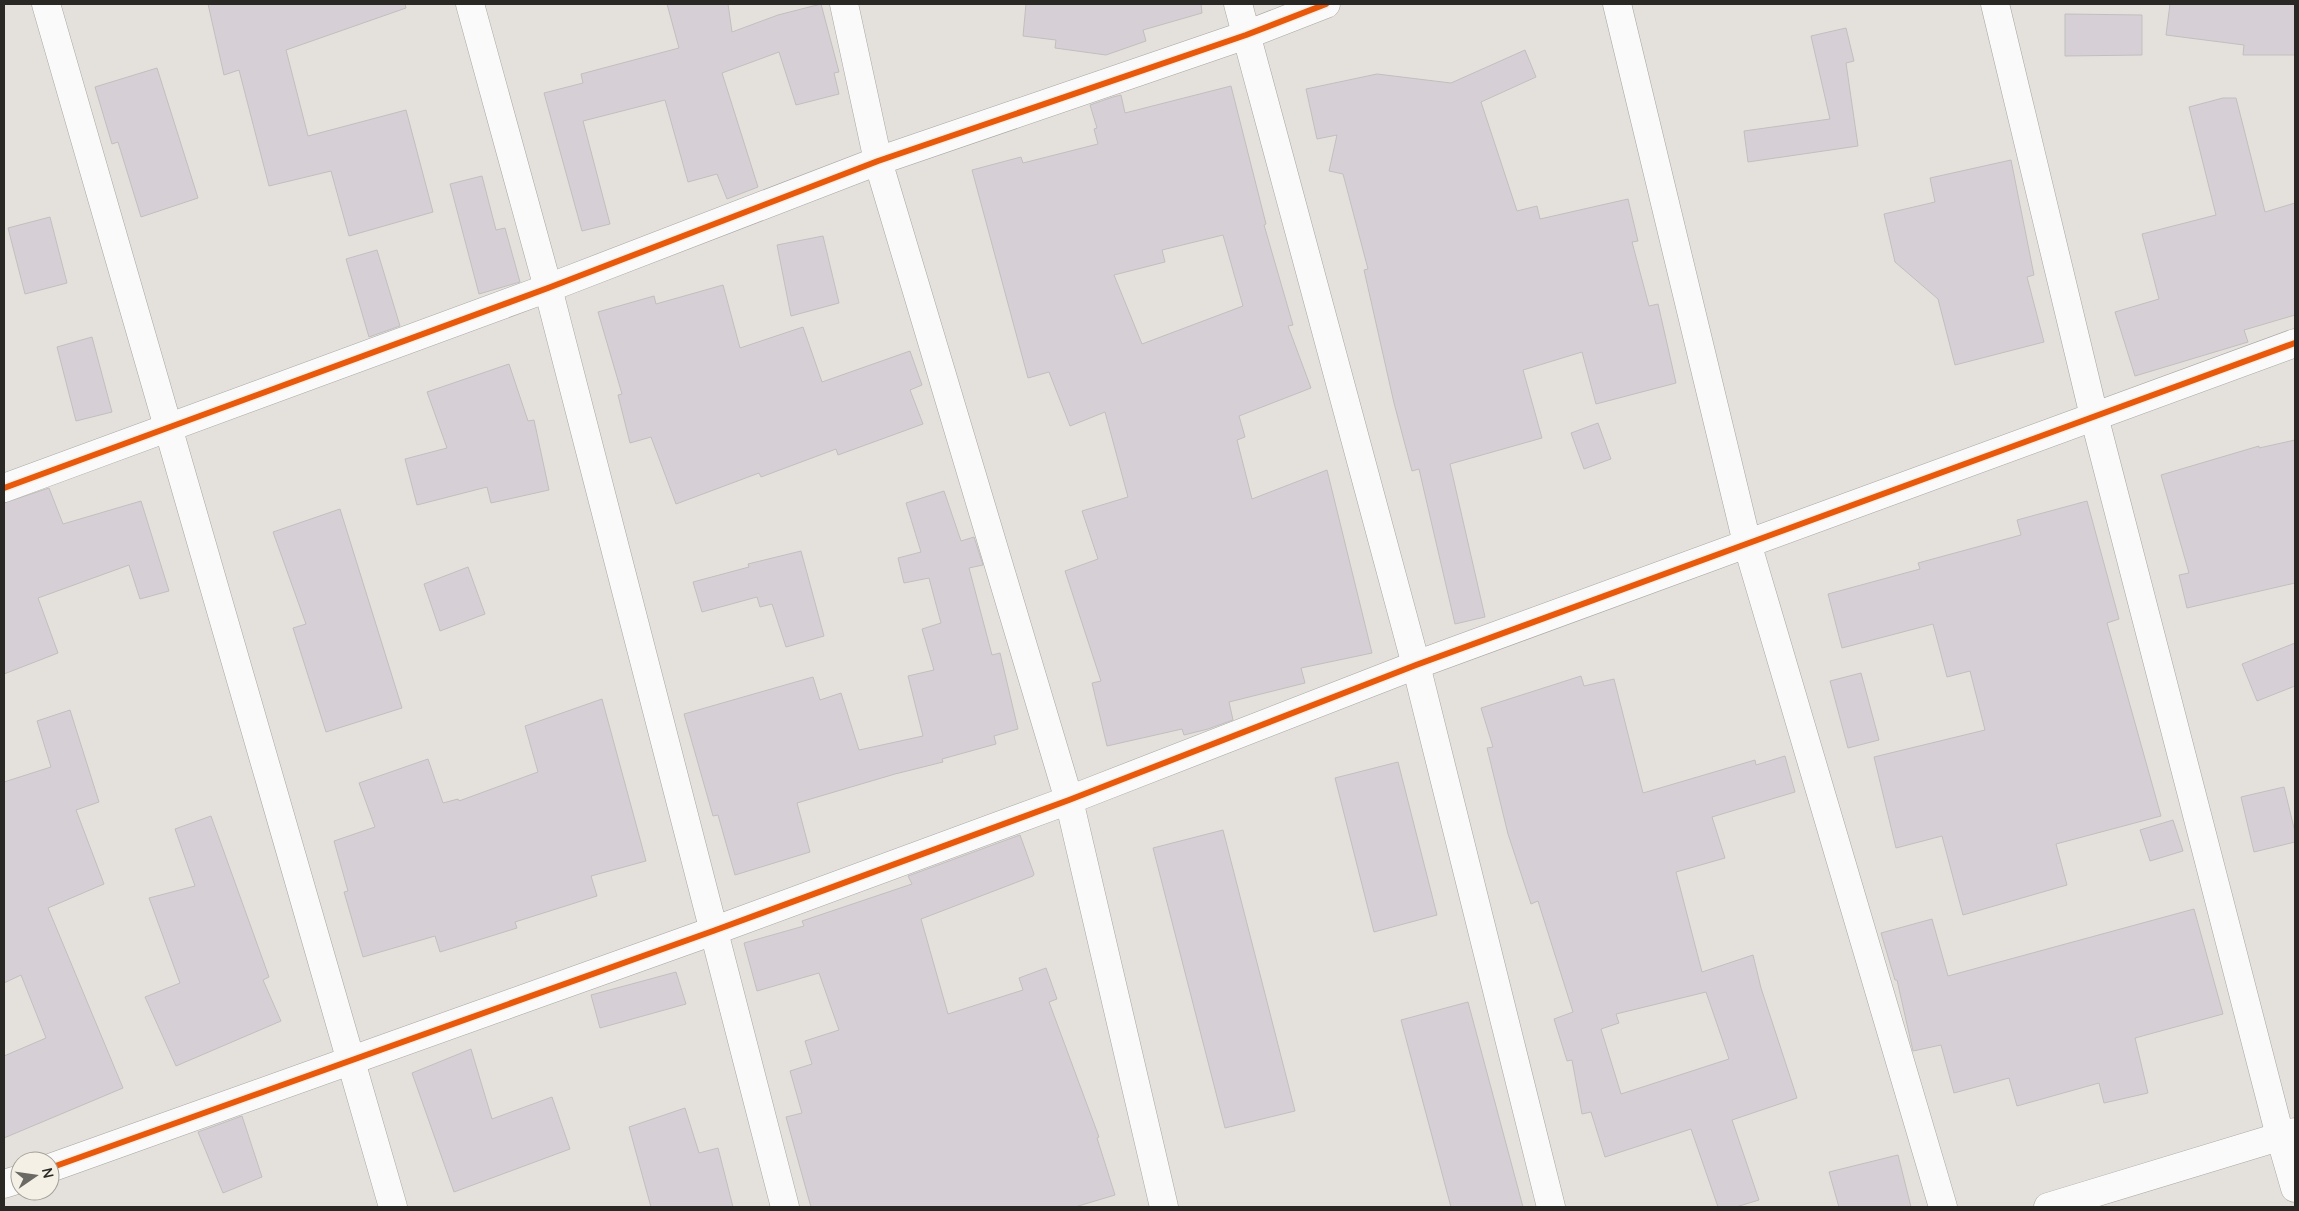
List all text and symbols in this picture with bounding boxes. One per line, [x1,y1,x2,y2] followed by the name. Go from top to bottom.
[10,1151,60,1201] north arrow
[38,1166,59,1180] text: N

